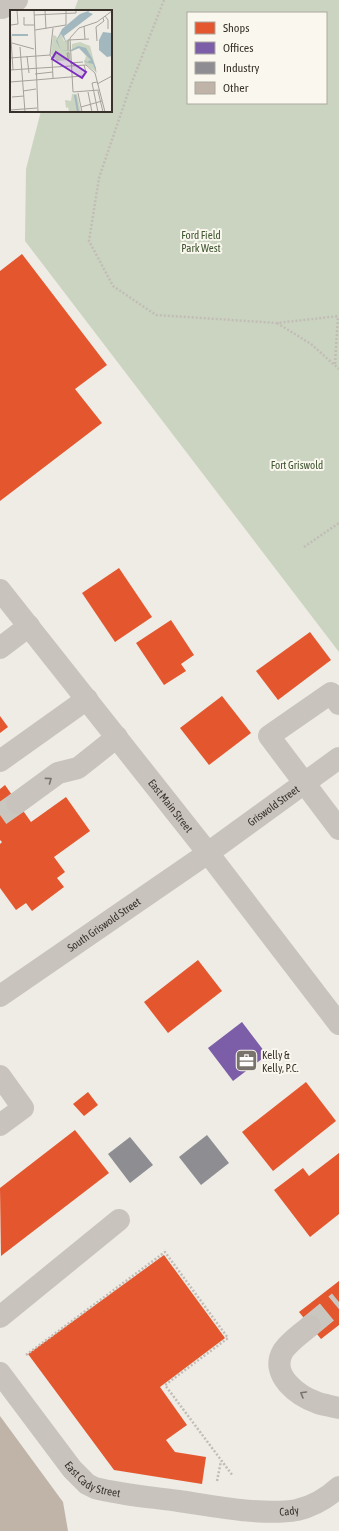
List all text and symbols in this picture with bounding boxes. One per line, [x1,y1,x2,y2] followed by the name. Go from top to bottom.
[10,10,112,112] inset map
[187,12,327,104] legend
[223,21,249,35] text: Shops
[223,41,253,55] text: Offices
[223,61,260,75] text: Industry
[223,81,249,95] text: Other
[181,229,221,254] park label: Ford Field Park West
[271,459,323,471] park label: Fort Griswold
[44,777,51,784] one-way arrow
[146,777,195,835] street label: East Main Street
[245,783,301,828] street label: Griswold Street
[65,895,143,954] street label: South Griswold Street
[234,1048,260,1074] office icon: Kelly & Kelly, P.C.
[262,1049,299,1074] place label: Kelly & Kelly, P.C.
[300,1392,307,1399] one-way arrow
[62,1459,121,1499] street label: East Cady Street
[279,1504,300,1518] street label: Cady

